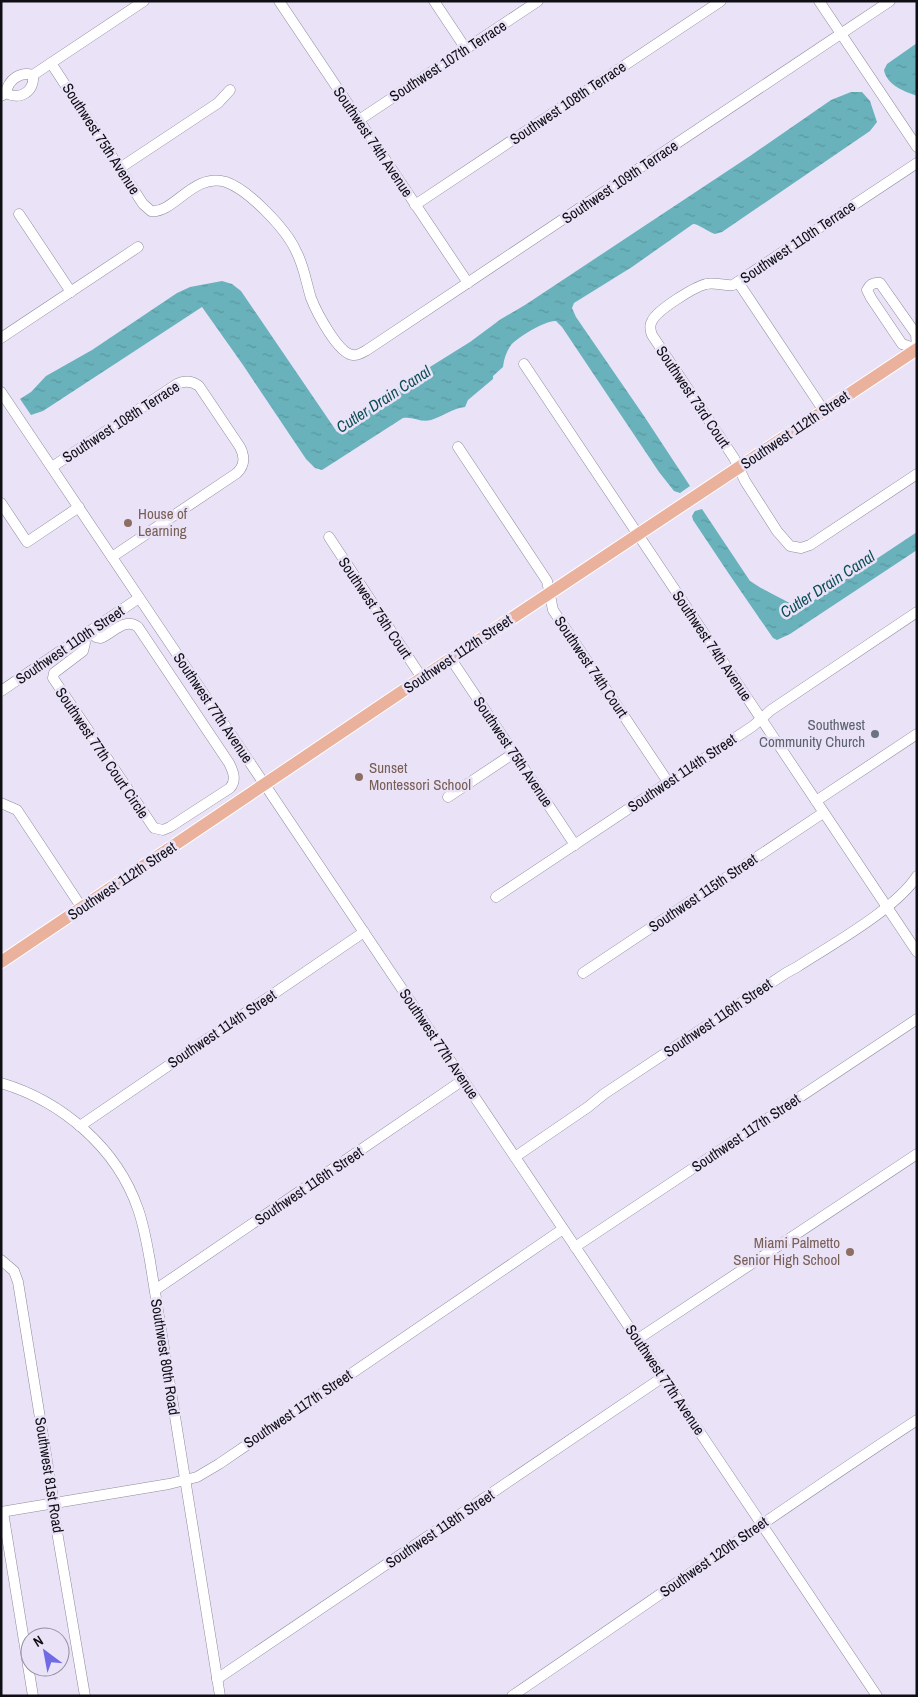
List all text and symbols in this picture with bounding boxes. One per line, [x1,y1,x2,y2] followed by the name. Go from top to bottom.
[385,15,511,106] street label: Southwest 107th Terrace
[506,56,630,149] street label: Southwest 108th Terrace
[57,79,145,199] street label: Southwest 75th Avenue
[329,82,418,201] street label: Southwest 74th Avenue
[558,135,682,228] street label: Southwest 109th Terrace
[736,195,860,288] street label: Southwest 110th Terrace
[651,342,736,452] street label: Southwest 73rd Court
[331,360,435,438] water label: Cutler Drain Canal
[58,376,184,467] street label: Southwest 108th Terrace
[736,385,854,474] street label: Southwest 112th Street
[138,503,188,541] place label: House of Learning
[122,517,134,529] marker: House of Learning
[775,545,879,623] water label: Cutler Drain Canal
[334,553,418,663] street label: Southwest 75th Court
[668,586,757,705] street label: Southwest 74th Avenue
[11,600,129,689] street label: Southwest 110th Street
[399,609,517,698] street label: Southwest 112th Street
[550,612,634,722] street label: Southwest 74th Court
[169,648,258,767] street label: Southwest 77th Avenue
[51,683,154,822] street label: Southwest 77th Court Circle
[469,692,558,811] street label: Southwest 75th Avenue
[759,714,866,752] place label: Southwest Community Church
[623,728,741,817] street label: Southwest 114th Street
[869,728,881,740] marker: Southwest Community Church
[369,757,471,795] place label: Sunset Montessori School
[353,771,365,783] marker: Sunset Montessori School
[63,836,181,925] street label: Southwest 112th Street
[644,848,762,937] street label: Southwest 115th Street
[659,973,777,1062] street label: Southwest 116th Street
[163,984,281,1073] street label: Southwest 114th Street
[395,984,484,1103] street label: Southwest 77th Avenue
[687,1088,805,1177] street label: Southwest 117th Street
[250,1141,368,1230] street label: Southwest 116th Street
[733,1232,840,1270] place label: Miami Palmetto Senior High School
[844,1246,856,1258] marker: Miami Palmetto Senior High School
[146,1297,185,1417] street label: Southwest 80th Road
[621,1320,710,1439] street label: Southwest 77th Avenue
[239,1364,357,1453] street label: Southwest 117th Street
[30,1416,69,1534] street label: Southwest 81st Road
[381,1484,499,1573] street label: Southwest 118th Street
[655,1511,773,1602] street label: Southwest 120th Street
[20,1627,70,1677] north arrow
[30,1631,46,1651] text: N

